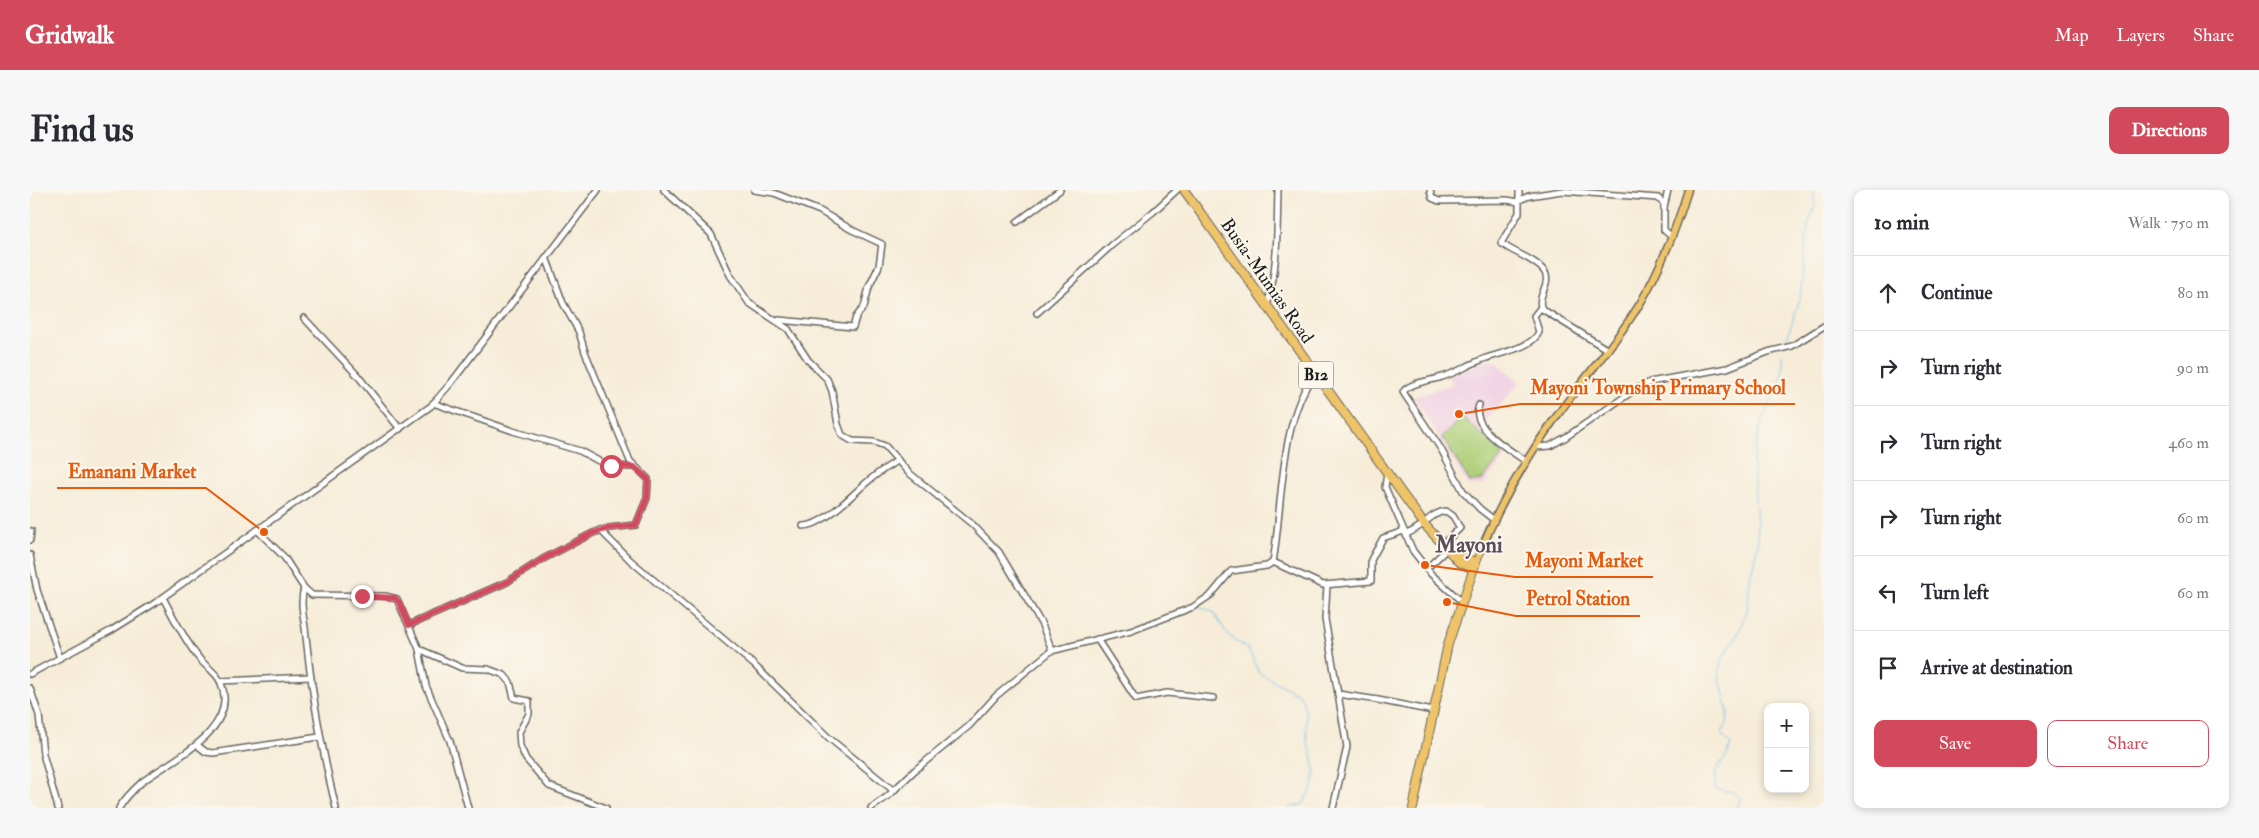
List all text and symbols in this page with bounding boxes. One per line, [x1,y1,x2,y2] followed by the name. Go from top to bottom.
[25,20,114,51] text: Gridwalk
[2055,24,2089,47] text: Map
[2117,24,2165,47] text: Layers
[2193,24,2234,47] text: Share
[2109,107,2229,154] button: Directions
[30,108,134,152] text: Find us
[1874,209,1929,236] text: 10 min
[2128,213,2209,233] text: Walk · 750 m
[1215,214,1319,348] street label: Busia-Mumias Road
[1874,279,1902,307] icon: ahead
[1921,281,1992,305] text: Continue
[2178,283,2209,303] text: 80 m
[1874,354,1902,382] icon: right
[1921,356,2001,380] text: Turn right
[2177,358,2209,378] text: 90 m
[1298,362,1334,388] road number: B12
[1520,370,1795,404] callout: Mayoni Township Primary School
[1529,376,1786,401] text: Mayoni Township Primary School
[1874,429,1902,457] icon: right
[1921,431,2001,455] text: Turn right
[2168,433,2209,453] text: 460 m
[57,454,206,488] callout: Emanani Market
[600,455,623,478] route start
[68,460,197,484] text: Emanani Market
[1874,504,1902,532] icon: right
[1921,506,2001,530] text: Turn right
[2177,508,2209,528] text: 60 m
[1434,531,1503,560] district label: Mayoni
[1515,543,1653,577] callout: Mayoni Market
[1524,549,1644,574] text: Mayoni Market
[1874,579,1902,607] icon: left
[1921,581,1989,605] text: Turn left
[1516,582,1640,616] callout: Petrol Station
[2177,583,2209,603] text: 60 m
[351,585,374,608] route end
[1526,587,1630,611] text: Petrol Station
[1874,654,1902,682] icon: arrive
[1921,656,2073,680] text: Arrive at destination
[1764,703,1809,793] map controls
[1764,703,1809,748] button: +
[1874,720,2037,767] button: Save
[2047,720,2209,767] button: Share
[1764,748,1809,793] button: −

